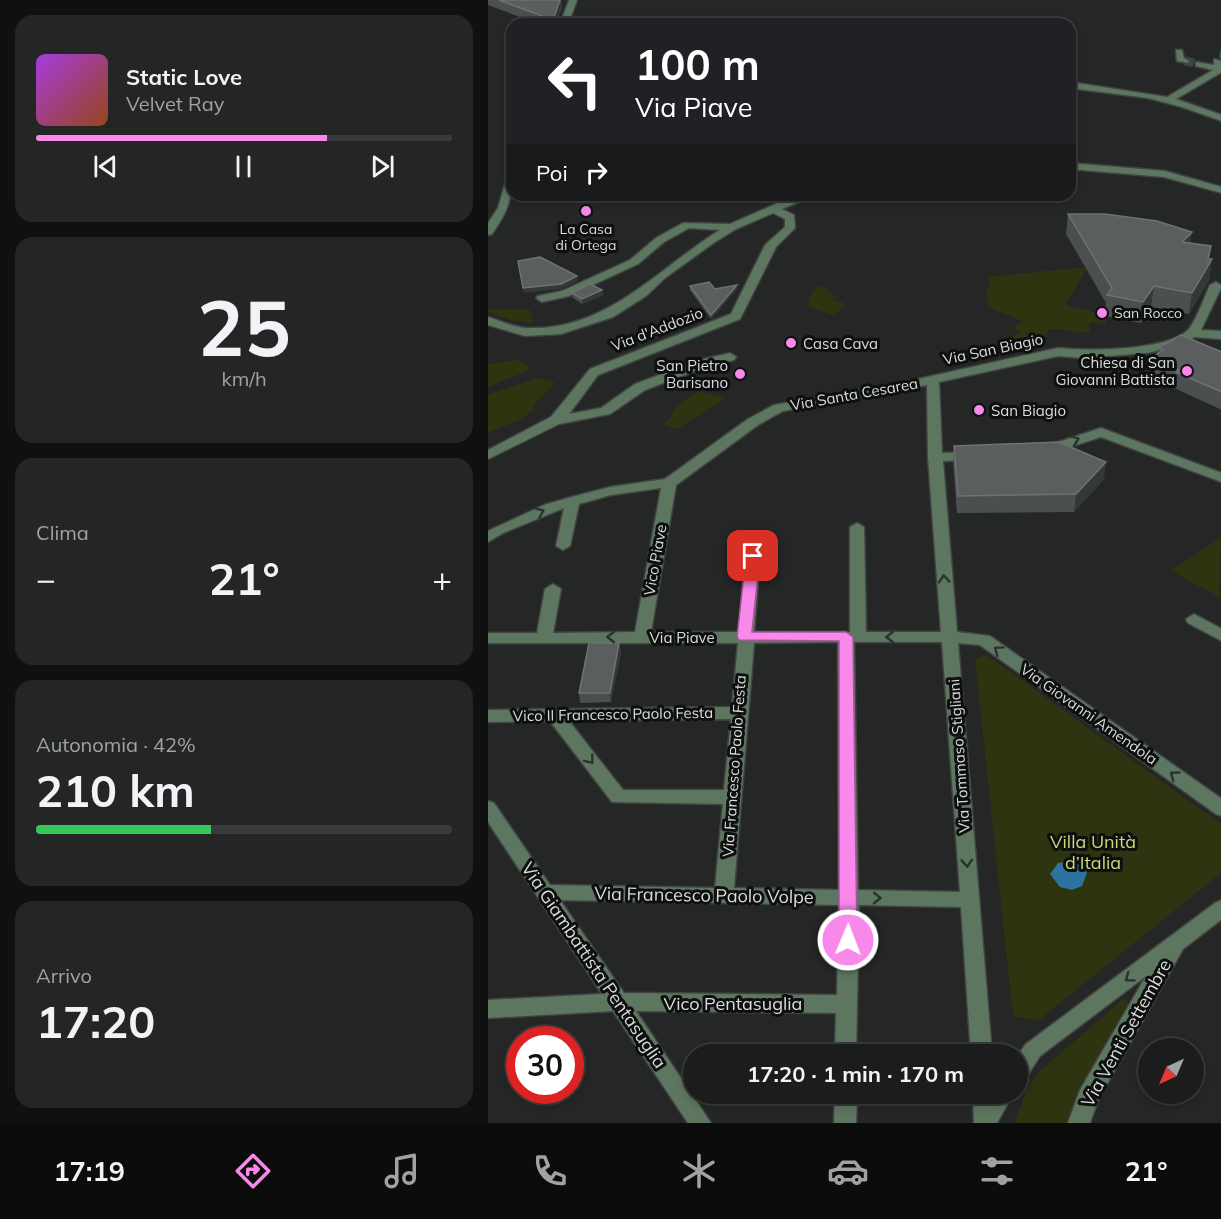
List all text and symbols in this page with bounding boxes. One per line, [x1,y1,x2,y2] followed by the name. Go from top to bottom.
[635,38,760,91] text: 100 m
[536,42,614,120] icon: left
[126,63,242,91] text: Static Love
[635,90,752,124] text: Via Piave
[126,91,224,116] text: Velvet Ray
[89,150,122,183] icon: previous
[227,150,260,183] icon: pause
[366,150,399,183] icon: next
[580,156,613,189] icon: right
[536,159,568,187] text: Poi
[579,204,593,218] marker: La Casa di Ortega
[556,220,616,254] place label: La Casa di Ortega
[197,278,291,376] text: 25
[608,303,706,355] street label: Via d'Addozio
[1114,304,1182,322] place label: San Rocco
[1095,306,1109,320] marker: San Rocco
[941,329,1045,369] street label: Via San Biagio
[803,334,878,353] place label: Casa Cava
[784,336,798,350] marker: Casa Cava
[1055,353,1175,389] place label: Chiesa di San Giovanni Battista
[656,356,728,392] place label: San Pietro Barisano
[1180,364,1194,378] marker: Chiesa di San Giovanni Battista
[221,366,267,391] text: km/h
[733,367,747,381] marker: San Pietro Barisano
[789,373,919,415] street label: Via Santa Cesarea
[991,401,1066,420] place label: San Biagio
[972,403,986,417] marker: San Biagio
[1069,435,1080,447] one-way arrow
[534,507,545,519] one-way arrow
[36,520,89,545] text: Clima
[639,523,671,597] street label: Vico Piave
[727,530,778,581] pin
[736,539,769,572] icon: arrive
[208,550,280,606] text: 21°
[36,558,56,599] text: −
[432,558,452,599] text: +
[938,574,951,583] one-way arrow
[649,628,715,647] street label: Via Piave
[607,630,616,643] one-way arrow
[886,631,895,643] one-way arrow
[993,646,1004,657] one-way arrow
[1017,659,1161,769] street label: Via Giovanni Amendola
[718,675,750,857] street label: Via Francesco Paolo Festa
[944,678,974,834] street label: Via Tommaso Stigliani
[513,703,713,725] street label: Vico II Francesco Paolo Festa
[36,732,196,757] text: Autonomia · 42%
[582,754,593,765] one-way arrow
[36,762,195,818] text: 210 km
[1169,771,1180,782] one-way arrow
[1050,830,1136,874] park label: Villa Unità d’Italia
[516,858,672,1072] street label: Via Giambattista Pentasuglia
[960,858,973,867] one-way arrow
[594,882,814,908] street label: Via Francesco Paolo Volpe
[873,892,882,904] one-way arrow
[816,908,880,972] position arrow
[1076,955,1176,1111] street label: Via Venti Settembre
[36,963,92,988] text: Arrivo
[1124,971,1135,982] one-way arrow
[664,992,802,1015] street label: Vico Pentasuglia
[36,993,155,1049] text: 17:20
[506,1026,584,1104] speed limit sign: 30
[1138,1038,1204,1104] north arrow
[1138,1038,1204,1104] map controls
[747,1060,964,1088] text: 17:20 · 1 min · 170 m
[232,1150,274,1192] icon: directions
[381,1150,423,1192] icon: music
[529,1150,571,1192] icon: phone
[678,1150,720,1192] icon: climate
[827,1150,869,1192] icon: car
[976,1150,1018,1192] icon: filters
[53,1154,125,1188] text: 17:19
[1125,1154,1167,1188] text: 21°

